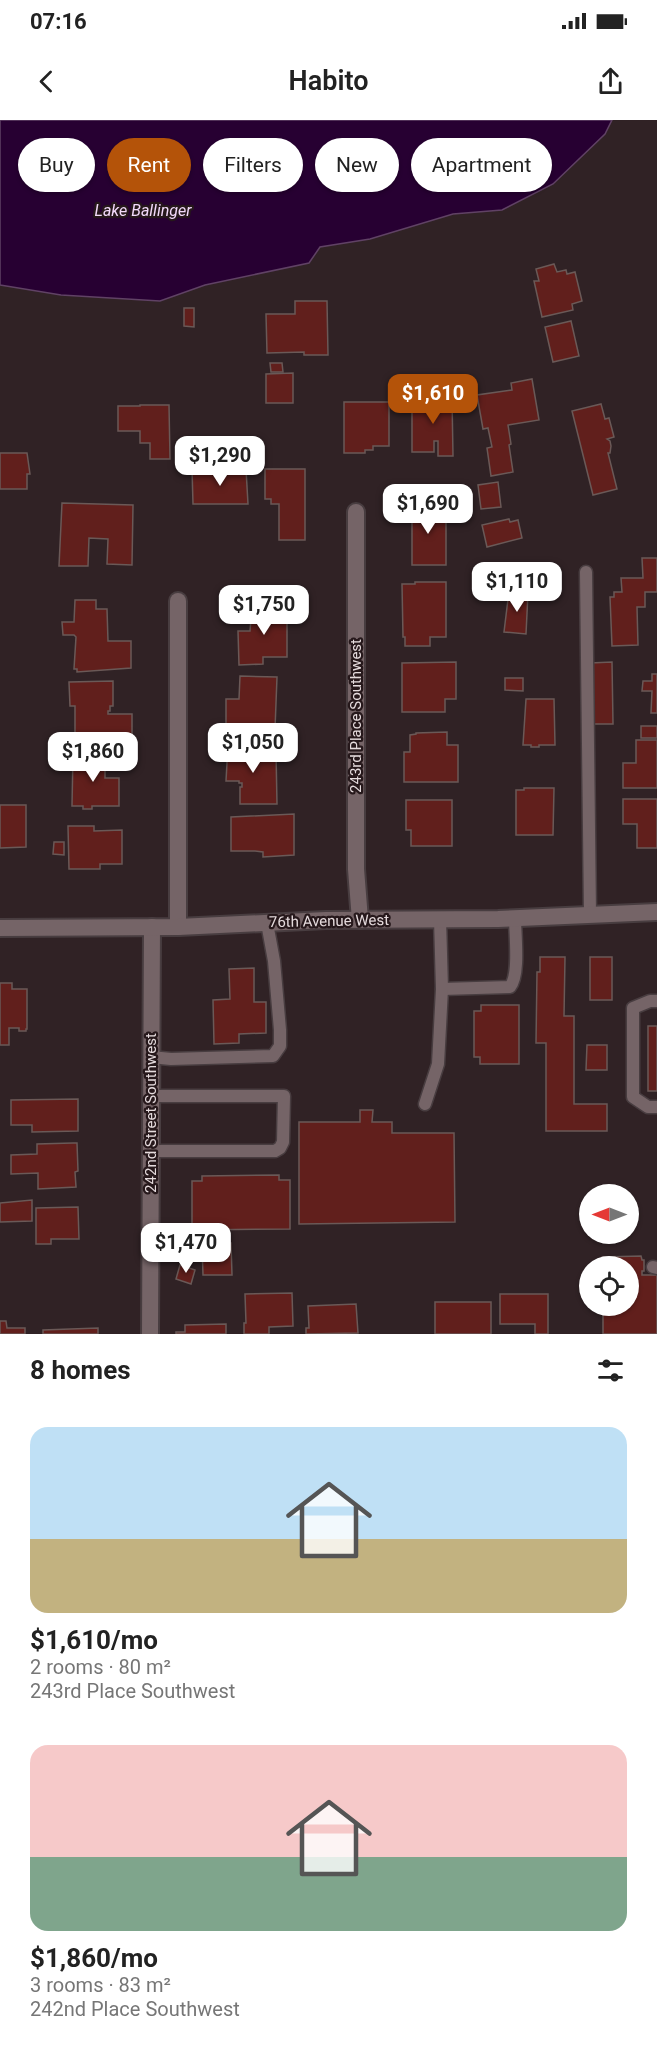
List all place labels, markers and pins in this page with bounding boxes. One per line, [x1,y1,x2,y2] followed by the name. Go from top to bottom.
[384,374,482,425] pin: $1,610
[171,436,269,487] pin: $1,290
[379,484,477,535] pin: $1,690
[468,562,566,613] pin: $1,110
[215,585,313,636] pin: $1,750
[204,723,302,774] pin: $1,050
[44,732,142,783] pin: $1,860
[137,1223,235,1274] pin: $1,470

